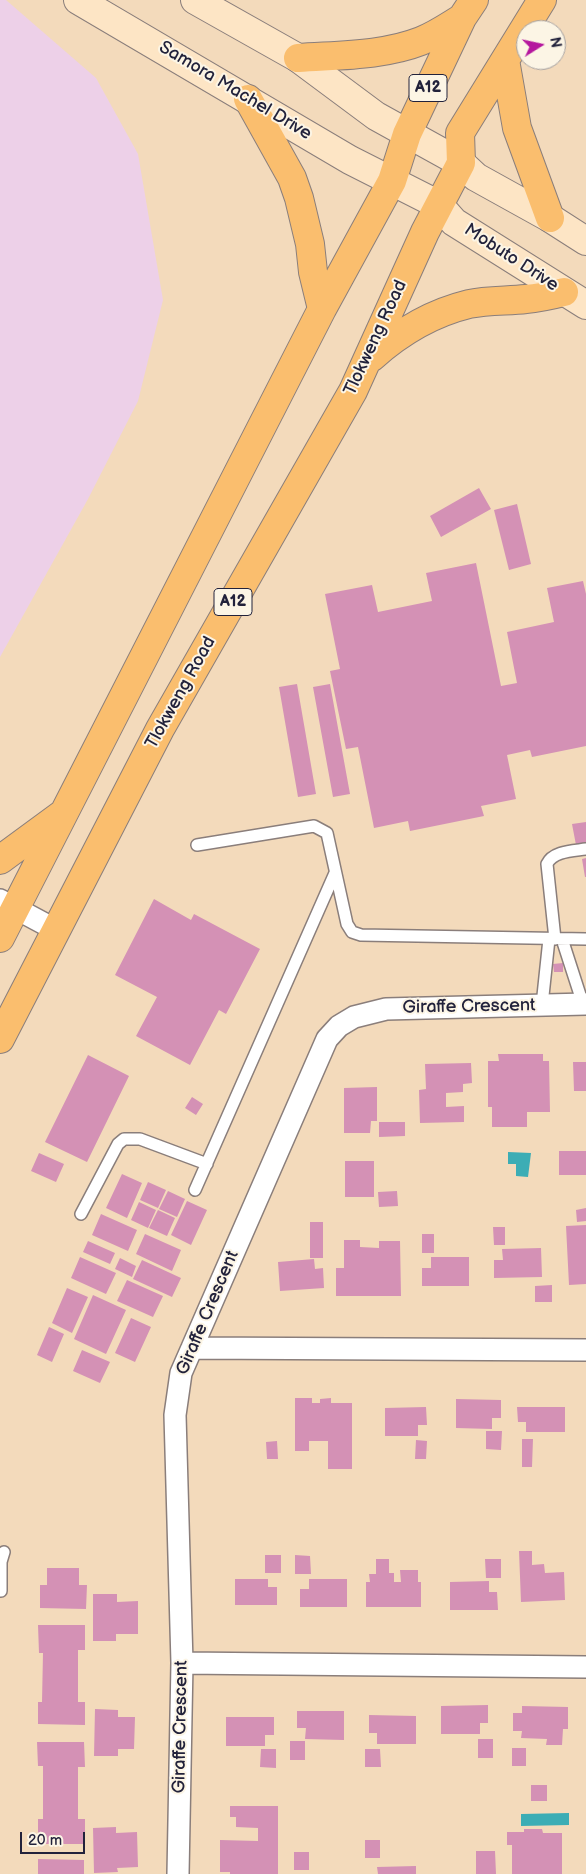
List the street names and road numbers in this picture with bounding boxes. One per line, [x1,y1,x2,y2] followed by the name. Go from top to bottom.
[155,37,315,145] street label: Samora Machel Drive
[409,75,447,102] road number: A12
[460,219,562,297] street label: Mobuto Drive
[340,277,412,399] street label: Tlokweng Road
[214,588,252,616] road number: A12
[141,633,221,753] street label: Tlokweng Road
[402,995,536,1019] street label: Giraffe Crescent
[172,1248,244,1378] street label: Giraffe Crescent
[169,1660,193,1794] street label: Giraffe Crescent

